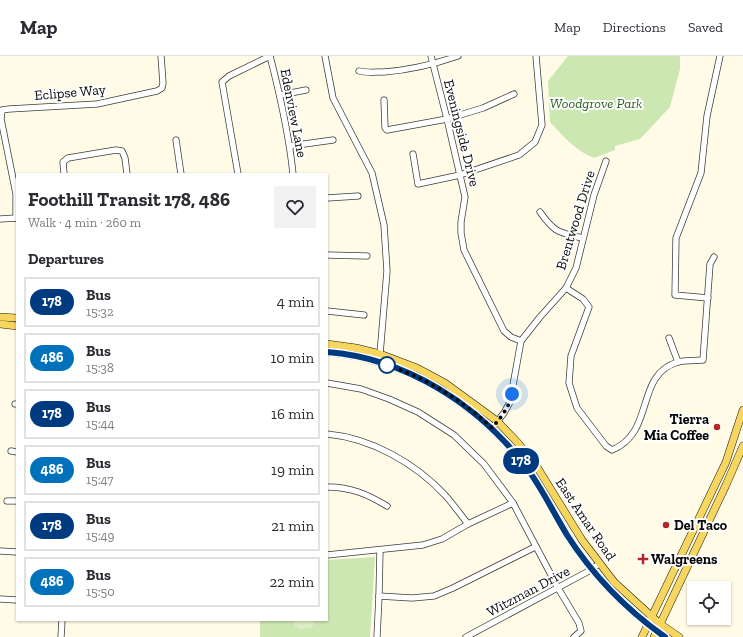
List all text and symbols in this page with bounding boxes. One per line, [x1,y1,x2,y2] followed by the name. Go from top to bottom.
[20,16,57,39] text: Map
[554,19,581,36] text: Map
[603,19,666,36] text: Directions
[688,19,723,36] text: Saved
[277,67,311,159] street label: Edenview Lane
[440,78,483,189] street label: Eveningside Drive
[34,81,107,104] street label: Eclipse Way
[550,95,642,112] park label: Woodgrove Park
[552,168,599,272] street label: Brentwood Drive
[274,186,316,228] button: heart
[28,188,230,211] text: Foothill Transit 178, 486
[28,215,141,230] text: Walk · 4 min · 260 m
[28,250,104,268] text: Departures
[86,286,111,304] text: Bus
[42,293,62,310] text: 178
[277,293,314,311] text: 4 min
[86,304,114,319] text: 15:32
[86,342,111,360] text: Bus
[40,349,64,366] text: 486
[270,349,314,367] text: 10 min
[378,356,396,374] unlabelled marker
[86,360,114,375] text: 15:38
[502,384,522,404] your location
[86,398,111,416] text: Bus
[42,405,62,422] text: 178
[271,405,314,423] text: 16 min
[644,411,709,444] place label: Tierra Mia Coffee
[86,416,115,431] text: 15:44
[712,422,722,432] marker: Tierra Mia Coffee
[498,448,544,474] line badge: 178
[511,452,531,469] text: 178
[86,454,111,472] text: Bus
[40,461,64,478] text: 486
[271,461,314,479] text: 19 min
[86,472,114,487] text: 15:47
[552,475,620,564] street label: East Amar Road
[86,510,111,528] text: Bus
[42,517,62,534] text: 178
[271,517,314,535] text: 21 min
[674,517,728,534] place label: Del Taco
[661,520,671,530] marker: Del Taco
[86,528,114,543] text: 15:49
[651,551,718,568] place label: Walgreens
[638,554,648,564] marker: Walgreens
[484,562,573,620] street label: Witzman Drive
[86,566,111,584] text: Bus
[40,573,64,590] text: 486
[269,573,314,591] text: 22 min
[687,581,731,625] map controls
[687,581,731,625] button: locate
[86,584,115,599] text: 15:50

